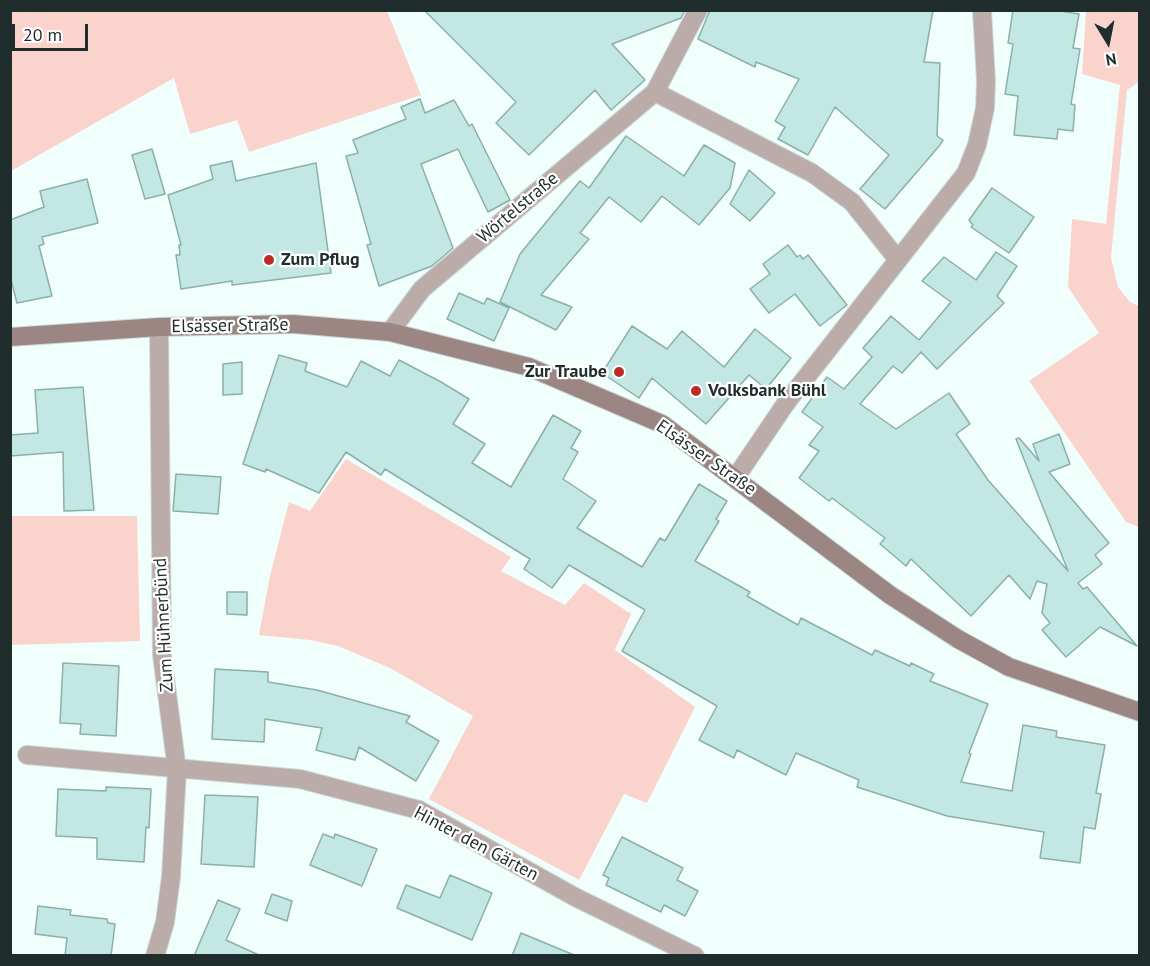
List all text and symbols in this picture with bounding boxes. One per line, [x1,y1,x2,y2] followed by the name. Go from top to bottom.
[15,12,92,50] scale bar
[1078,12,1138,72] north arrow
[23,23,62,46] text: 20 m
[1104,49,1118,70] text: N
[473,168,563,248] street label: Wörtelstraße
[281,249,360,271] place label: Zum Pflug
[262,253,276,267] marker: Zum Pflug
[171,314,289,338] street label: Elsässer Straße
[525,361,607,383] place label: Zur Traube
[612,365,626,379] marker: Zur Traube
[708,380,826,402] place label: Volksbank Bühl
[689,384,703,398] marker: Volksbank Bühl
[652,416,760,500] street label: Elsässer Straße
[150,557,178,693] street label: Zum Hühnerbünd
[410,802,542,886] street label: Hinter den Gärten

